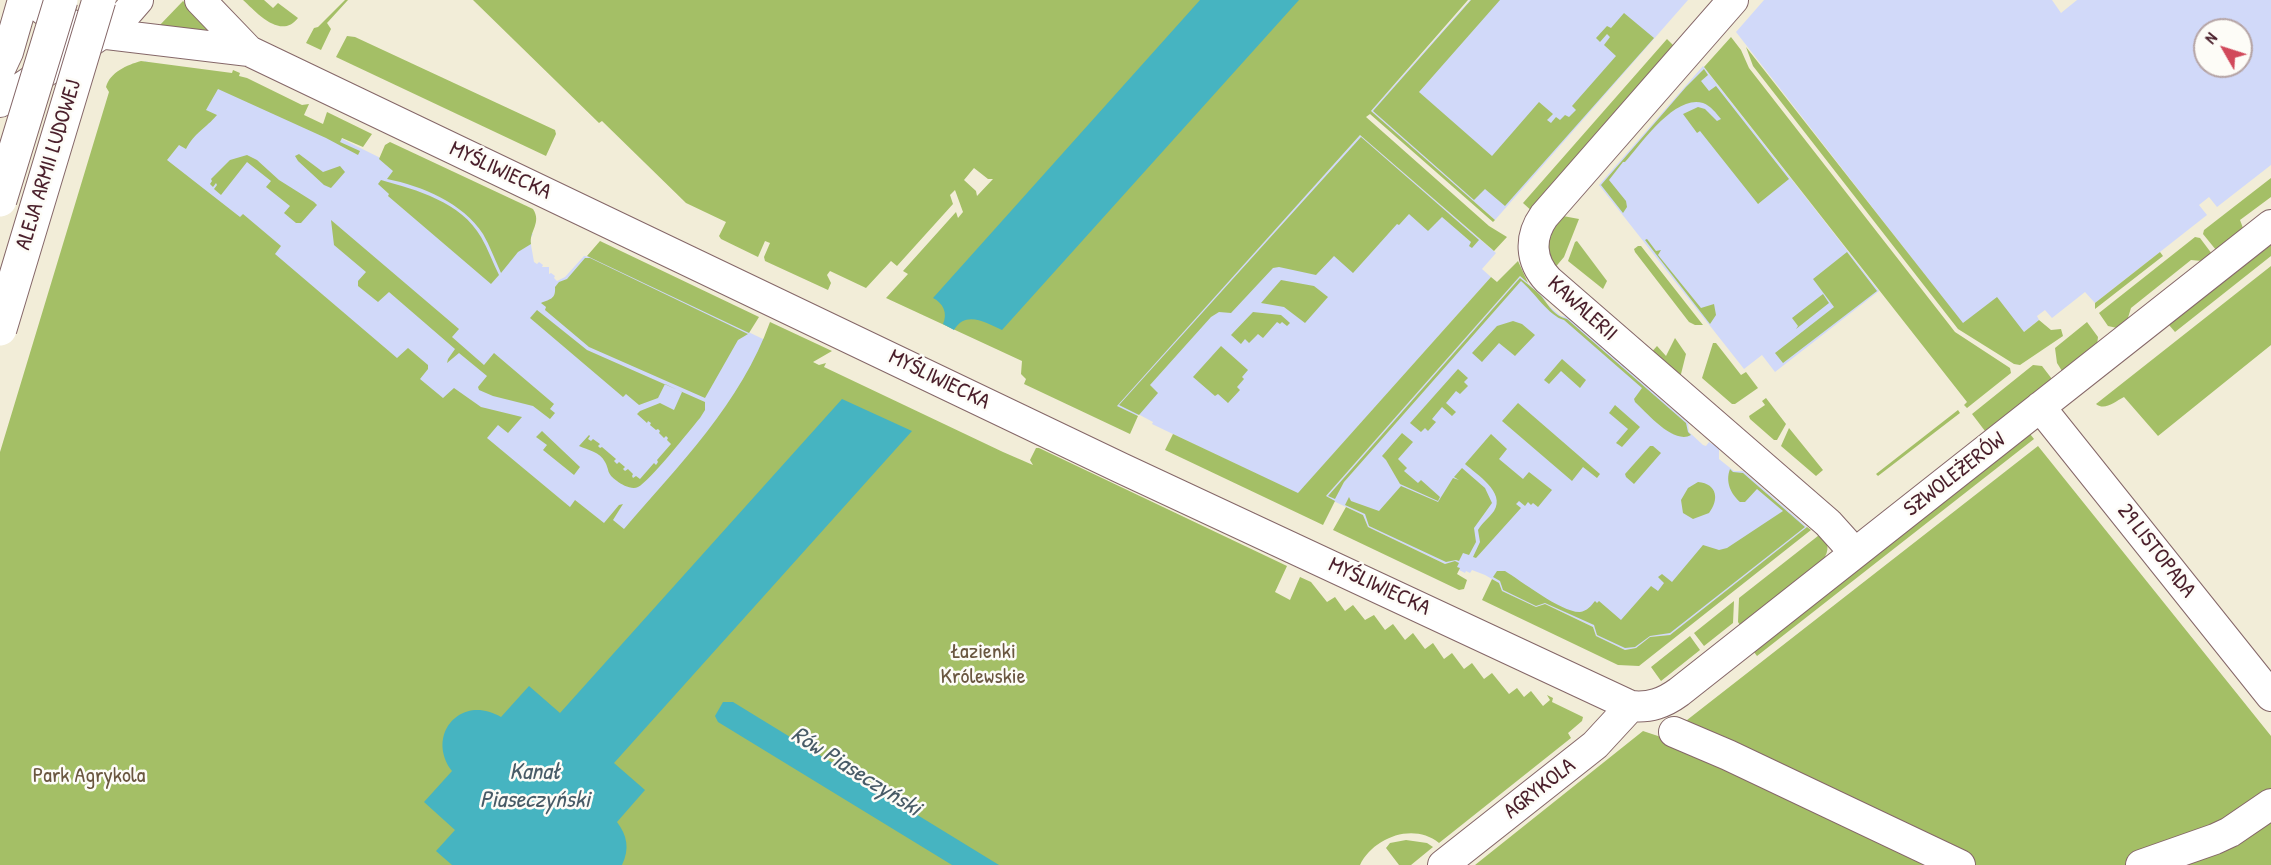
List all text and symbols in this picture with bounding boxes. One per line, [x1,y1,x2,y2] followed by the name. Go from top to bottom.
[2193,18,2253,78] north arrow
[2199,28,2222,48] text: N
[11,77,87,253] street label: ALEJA ARMII LUDOWEJ
[445,136,555,206] street label: MYŚLIWIECKA
[1542,271,1622,347] street label: KAWALERII
[884,344,994,416] street label: MYŚLIWIECKA
[1899,427,2011,523] street label: SZWOLEŻERÓW
[2111,499,2201,603] street label: 29 LISTOPADA
[1324,552,1434,622] street label: MYŚLIWIECKA
[941,639,1025,690] park label: Łazienki Królewskie
[786,721,926,823] water label: Rów Piaseczyński
[1499,753,1581,825] street label: AGRYKOLA
[480,759,590,815] water label: Kanał Piaseczyński
[33,763,145,789] park label: Park Agrykola

